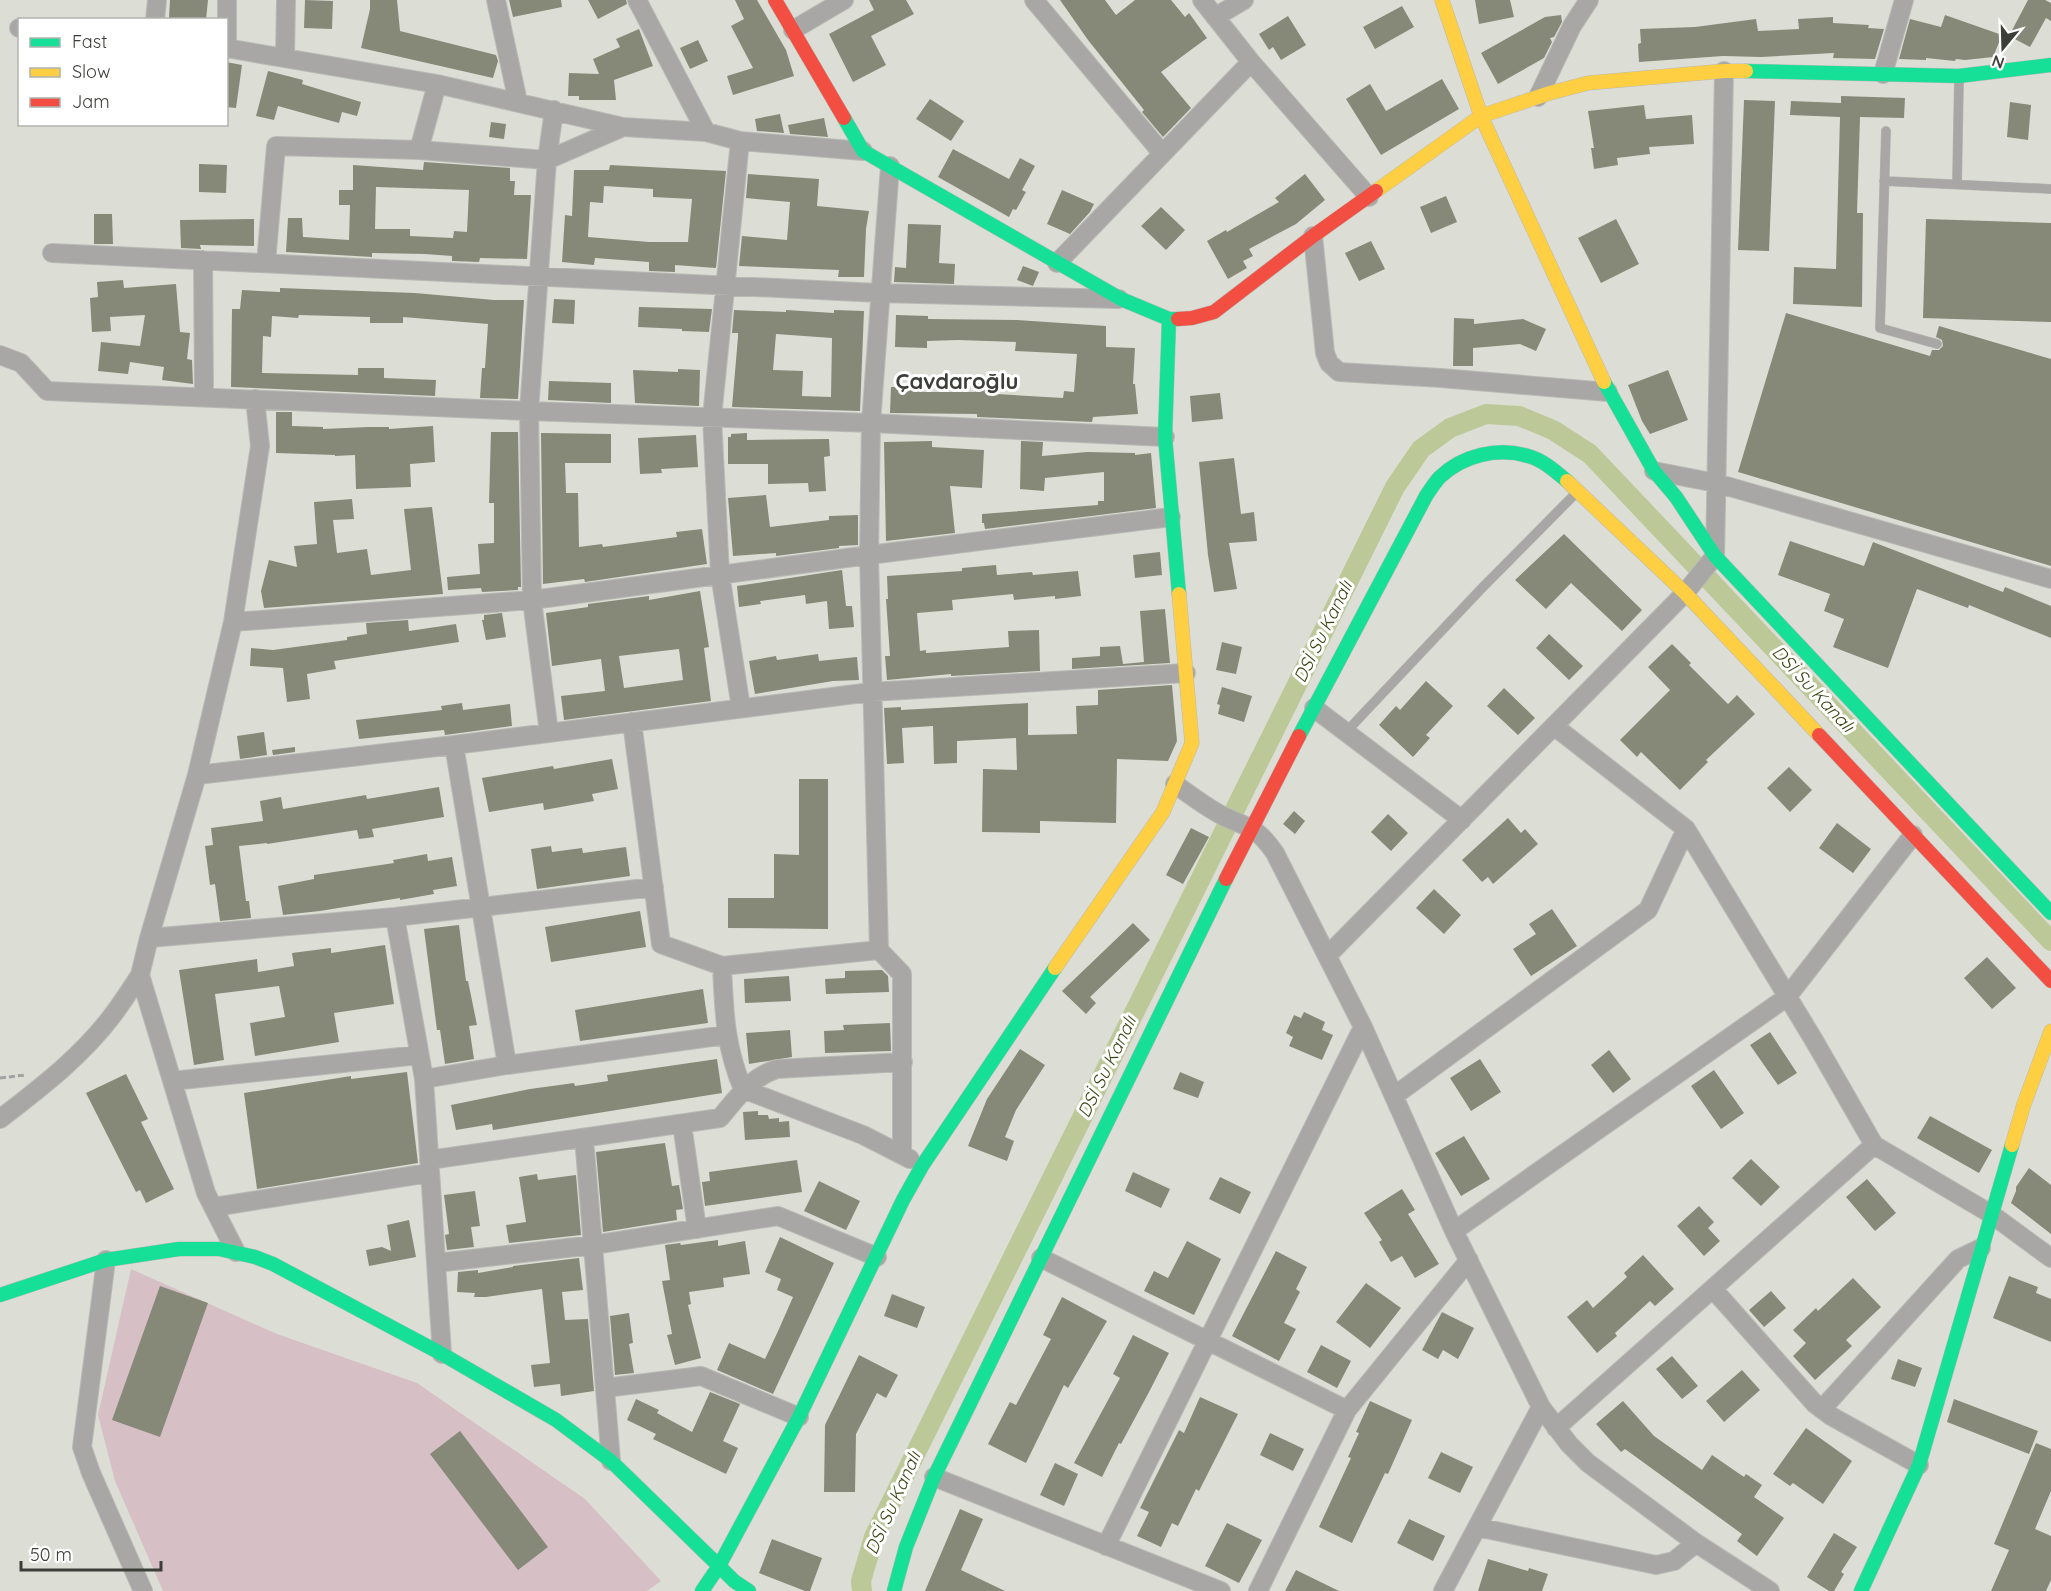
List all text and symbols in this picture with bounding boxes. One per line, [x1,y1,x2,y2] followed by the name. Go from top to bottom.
[18,18,228,126] legend
[1973,18,2033,78] north arrow
[72,30,107,53] text: Fast
[1989,51,2007,74] text: N
[72,60,110,83] text: Slow
[72,90,110,113] text: Jam
[896,367,1018,395] district label: Çavdaroğlu
[1288,576,1358,686] water label: DSİ Su Kanalı
[1767,641,1860,738] water label: DSİ Su Kanalı
[1072,1011,1142,1121] water label: DSİ Su Kanalı
[860,1447,926,1558] water label: DSİ Su Kanalı
[21,1534,160,1572] scale bar
[30,1543,72,1566] text: 50 m

